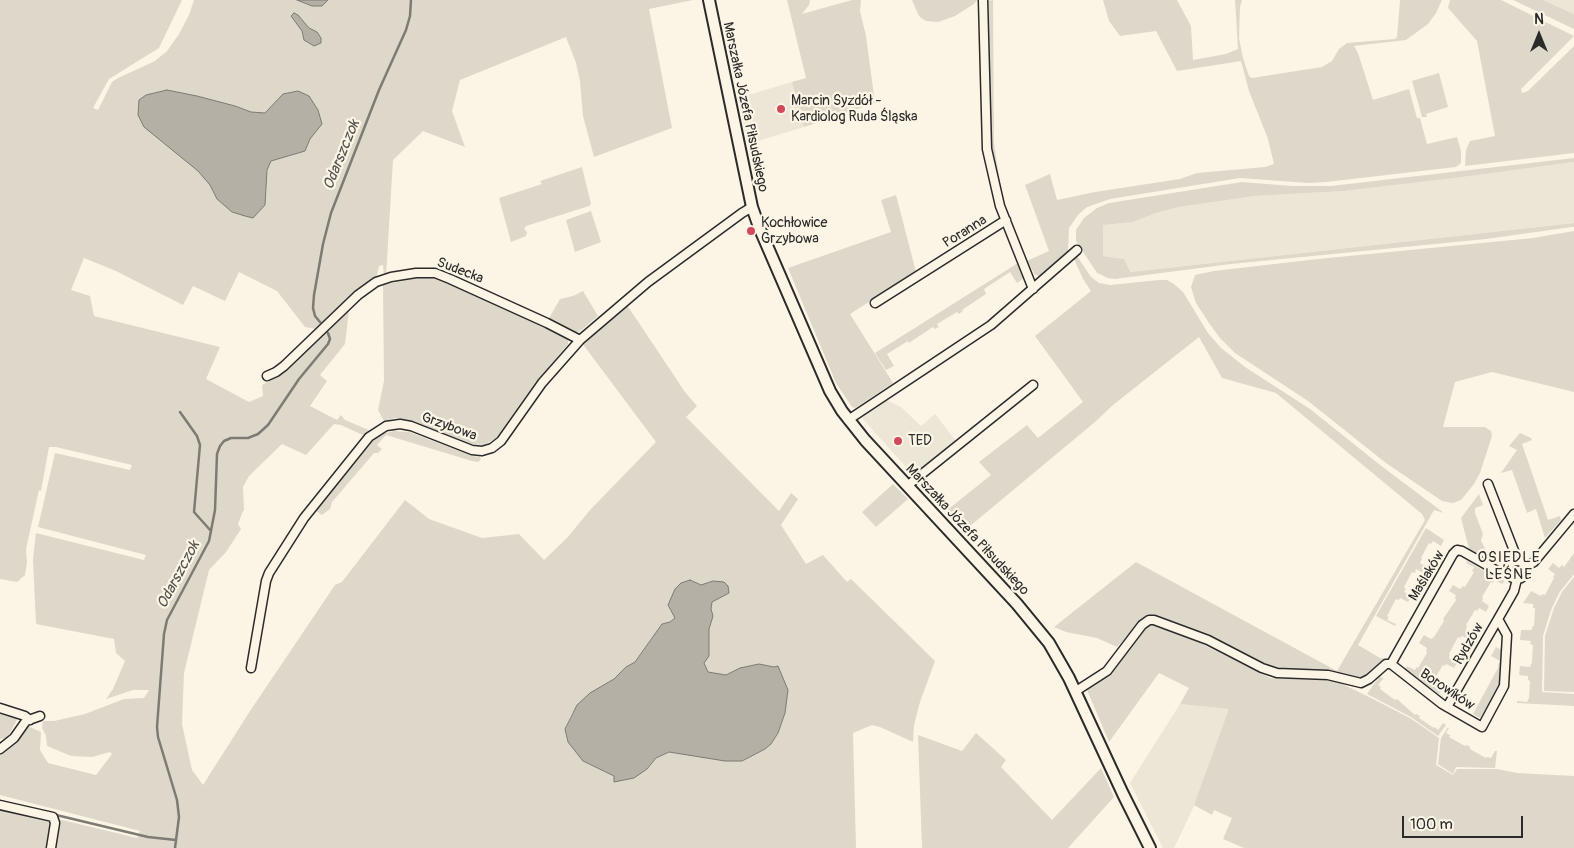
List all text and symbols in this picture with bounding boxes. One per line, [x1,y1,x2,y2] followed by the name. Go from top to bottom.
[1514,10,1564,60] north arrow
[1534,11,1544,28] text: N
[719,20,771,194] street label: Marszałka Józefa Piłsudskiego
[791,93,917,125] place label: Marcin Syzdół - Kardiolog Ruda Śląska
[775,103,787,115] marker: Marcin Syzdół - Kardiolog Ruda Śląska
[320,118,364,192] water label: Odarszczok
[940,212,990,252] street label: Poranna
[761,215,827,248] place label: Kochłowice Grzybowa
[745,225,757,237] marker: Kochłowice Grzybowa
[434,254,486,288] street label: Sudecka
[419,409,479,445] street label: Grzybowa
[908,433,932,449] place label: TED
[892,435,904,447] marker: TED
[902,461,1032,599] street label: Marszałka Józefa Piłsudskiego
[154,538,204,612] water label: Odarszczok
[1405,548,1449,604] street label: Maślaków
[1477,549,1541,584] district label: OSIEDLE LEŚNE
[1450,620,1488,668] street label: Rydzów
[1416,666,1478,714] street label: Borowików
[1404,806,1525,838] scale bar
[1410,815,1453,834] text: 100 m

